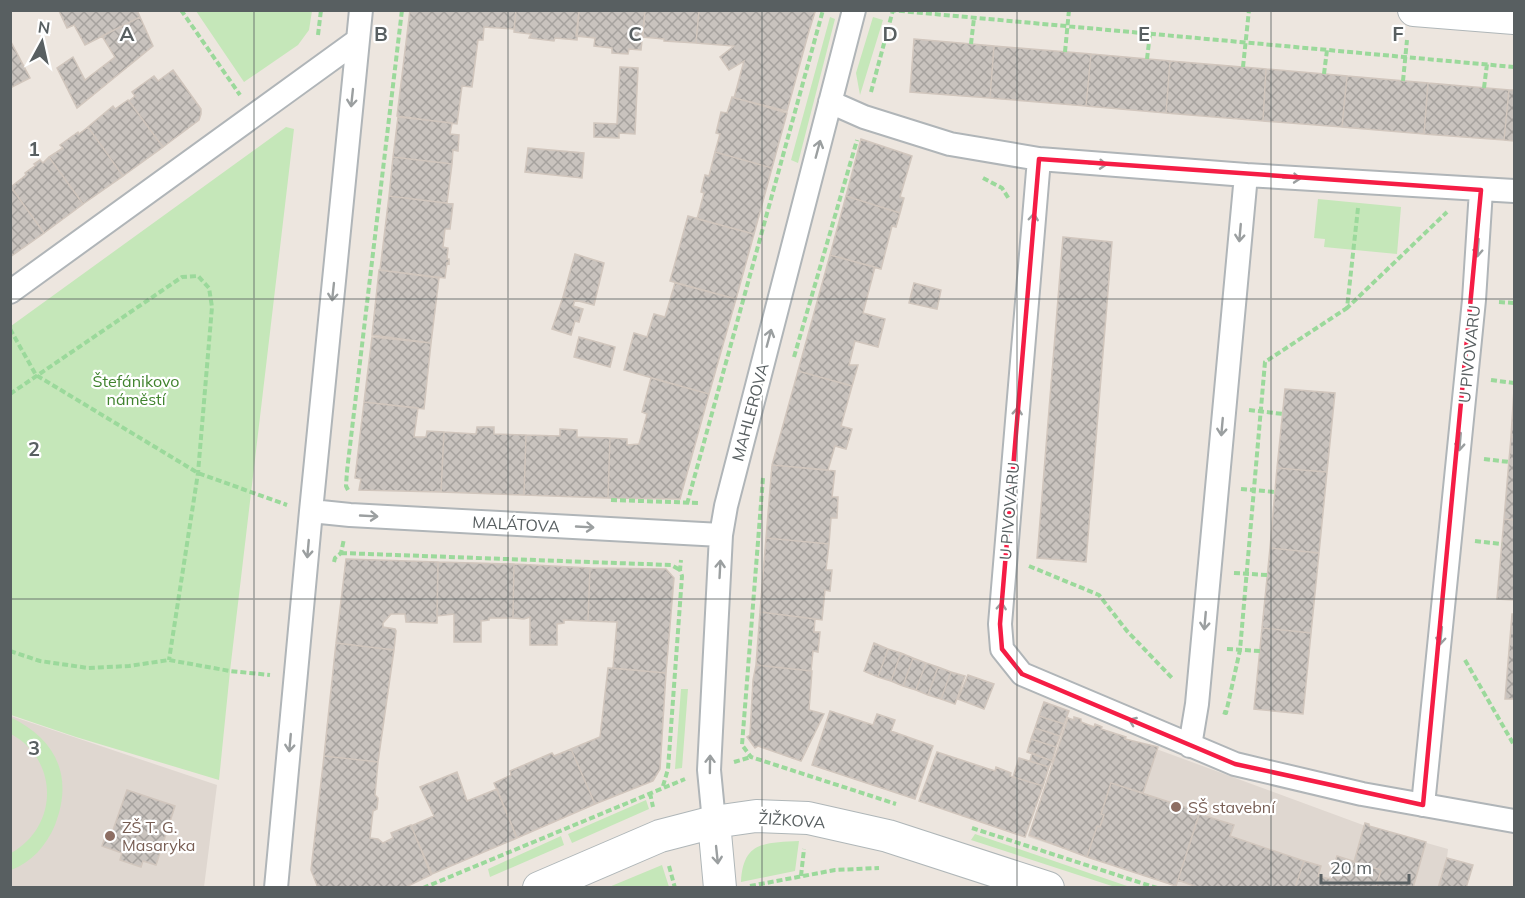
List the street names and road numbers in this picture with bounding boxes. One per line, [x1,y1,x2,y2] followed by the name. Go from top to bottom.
[1454,304,1484,404] street label: U PIVOVARU
[727,360,773,463] street label: MAHLEROVA
[995,461,1023,561] street label: U PIVOVARU
[472,512,560,536] street label: MALÁTOVA
[758,808,826,832] street label: ŽIŽKOVA

